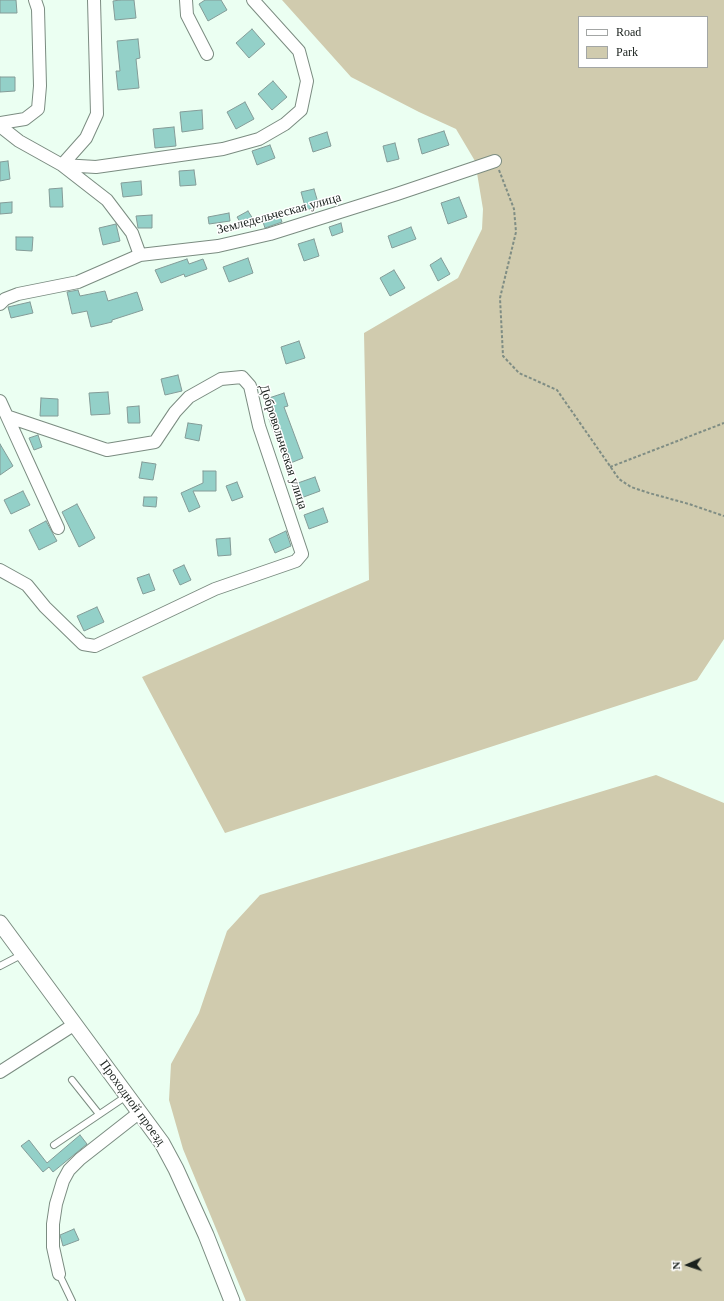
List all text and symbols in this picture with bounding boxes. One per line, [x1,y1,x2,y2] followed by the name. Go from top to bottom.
[578,16,708,68] legend
[616,25,641,39] text: Road
[616,45,638,59] text: Park
[215,190,343,238] street label: Земледельческая улица
[255,383,311,511] street label: Добровольческая улица
[96,1057,168,1149] street label: Проходной проезд
[668,1245,708,1285] north arrow
[670,1261,682,1270] text: N

